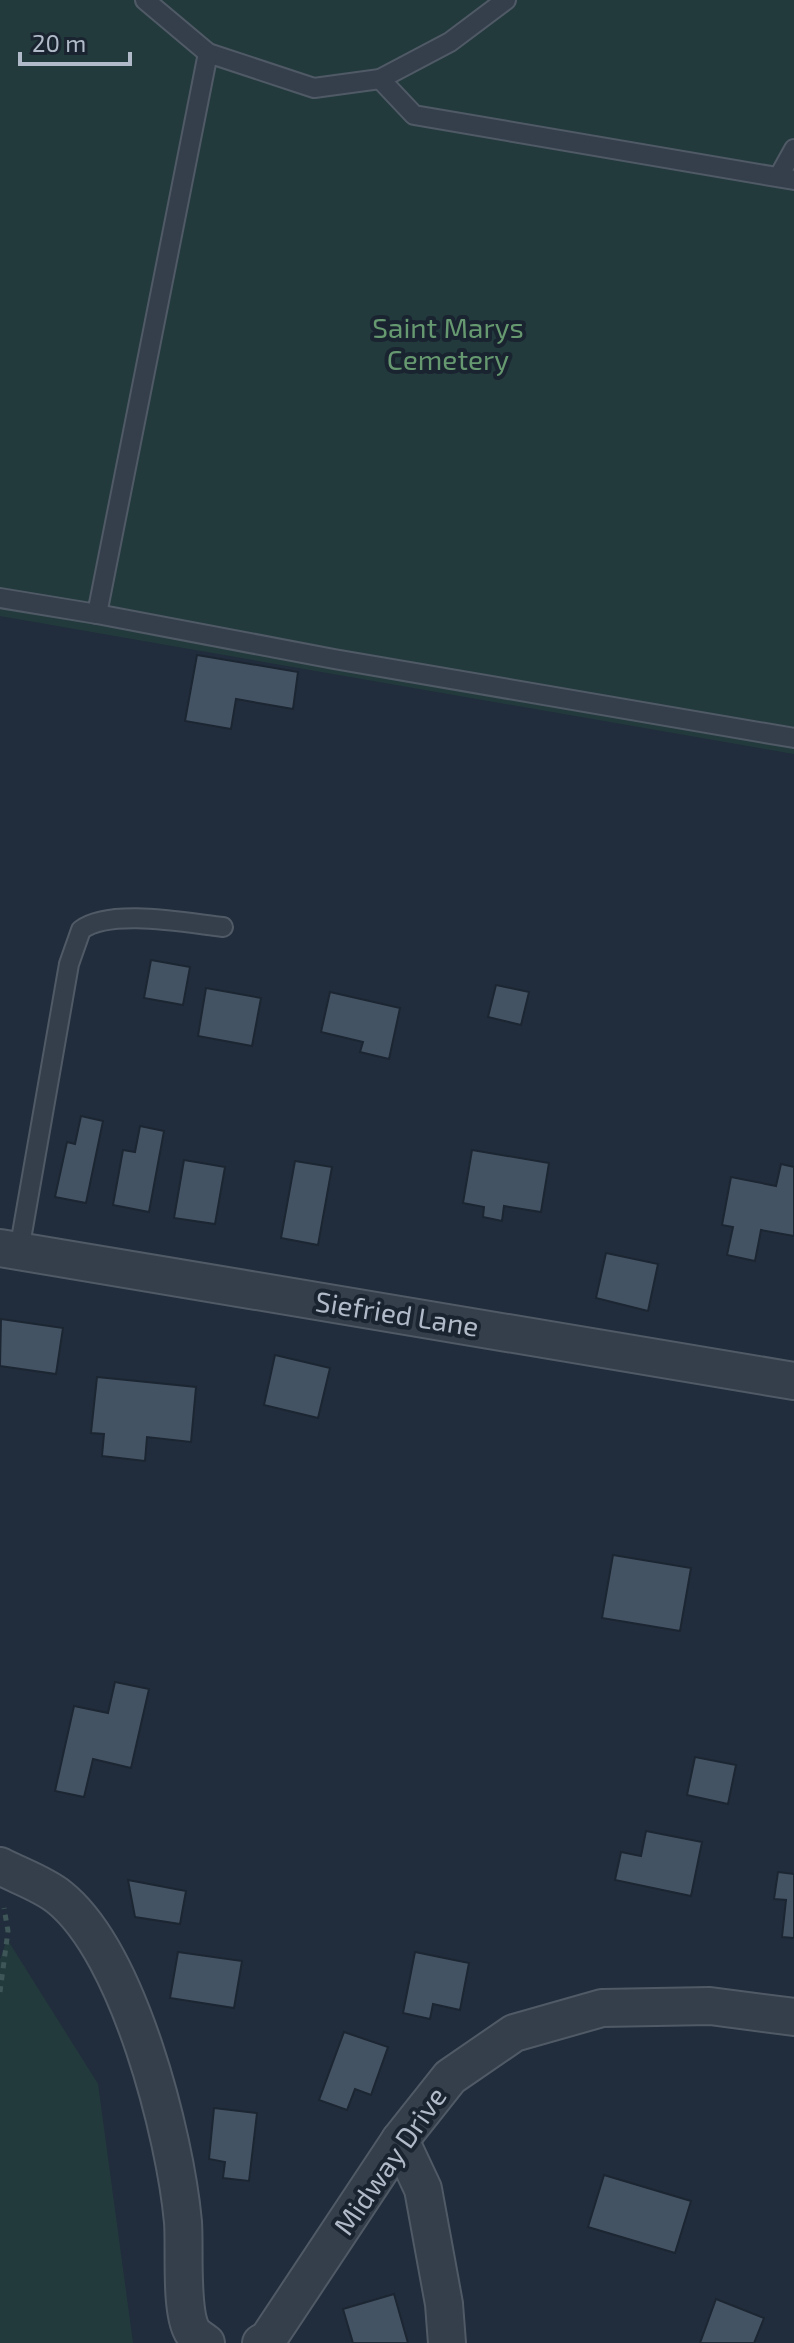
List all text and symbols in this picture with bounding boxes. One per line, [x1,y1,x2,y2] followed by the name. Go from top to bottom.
[20,16,130,66] scale bar
[32,28,86,57] text: 20 m
[372,310,524,376] park label: Saint Marys Cemetery
[313,1283,481,1343] street label: Siefried Lane
[326,2080,453,2241] street label: Midway Drive

